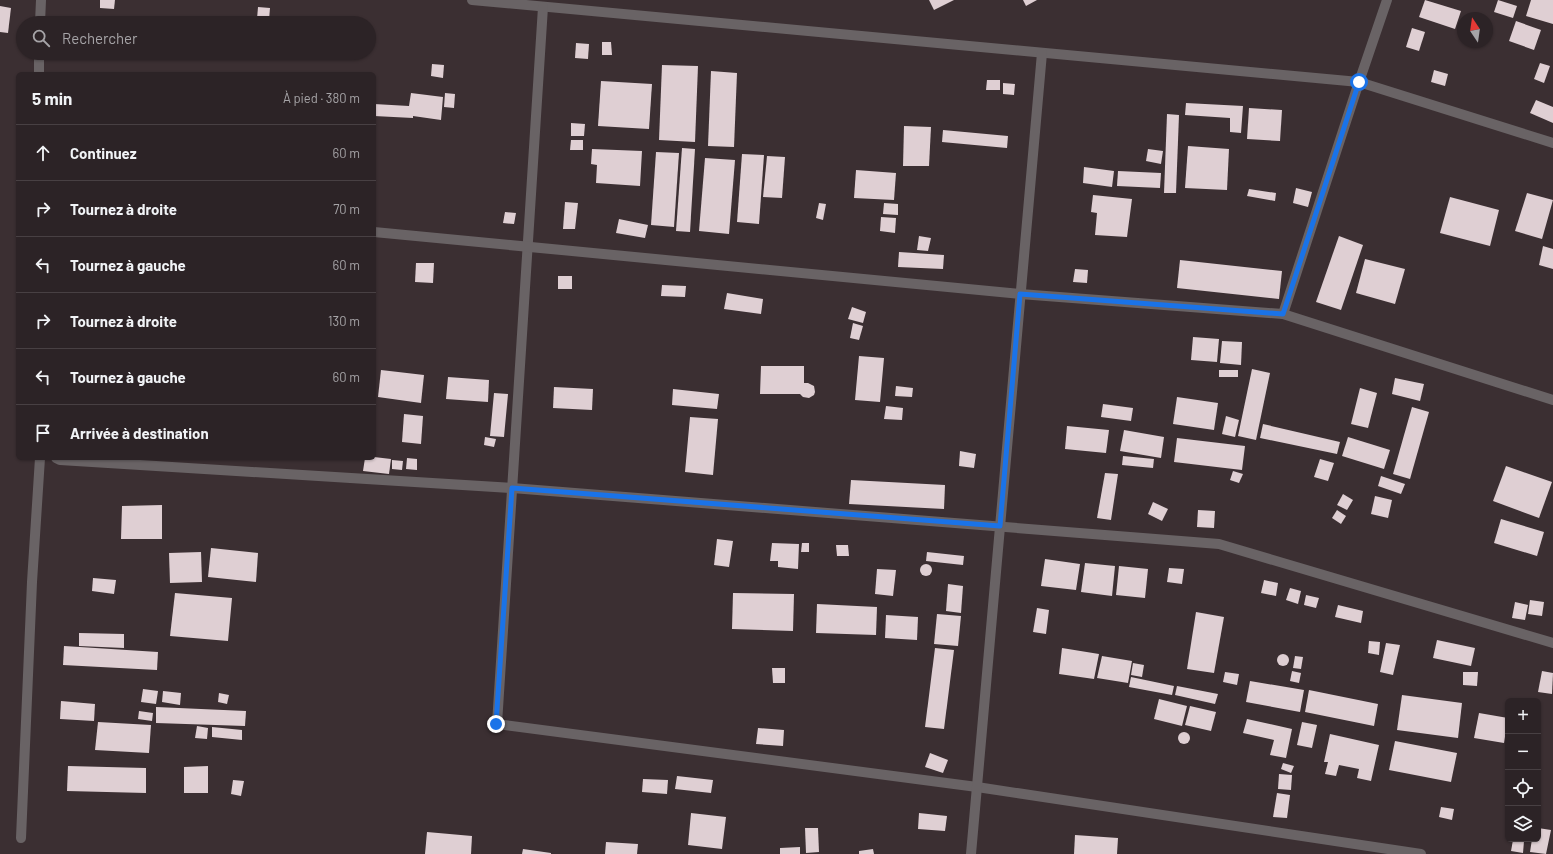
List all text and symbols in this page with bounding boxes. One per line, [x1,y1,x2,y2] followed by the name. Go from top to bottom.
[1457,12,1493,48] north arrow
[16,16,376,60] search box
[30,27,52,49] icon: search
[62,29,138,47] text: Rechercher
[1350,73,1368,91] route start
[32,88,72,108] text: 5 min
[283,90,360,106] text: À pied · 380 m
[32,142,54,164] icon: ahead
[70,144,137,162] text: Continuez
[333,145,360,161] text: 60 m
[32,198,54,220] icon: right
[70,200,177,218] text: Tournez à droite
[333,201,360,217] text: 70 m
[32,254,54,276] icon: left
[70,256,186,274] text: Tournez à gauche
[333,257,360,273] text: 60 m
[32,310,54,332] icon: right
[70,312,177,330] text: Tournez à droite
[328,313,360,329] text: 130 m
[32,366,54,388] icon: left
[70,368,186,386] text: Tournez à gauche
[333,369,360,385] text: 60 m
[32,422,54,444] icon: arrive
[70,424,209,442] text: Arrivée à destination
[1505,698,1541,842] map controls
[1505,698,1541,734] button: +
[487,715,505,733] route end
[1505,734,1541,770] button: −
[1505,770,1541,806] button: locate
[1505,806,1541,842] button: layers

